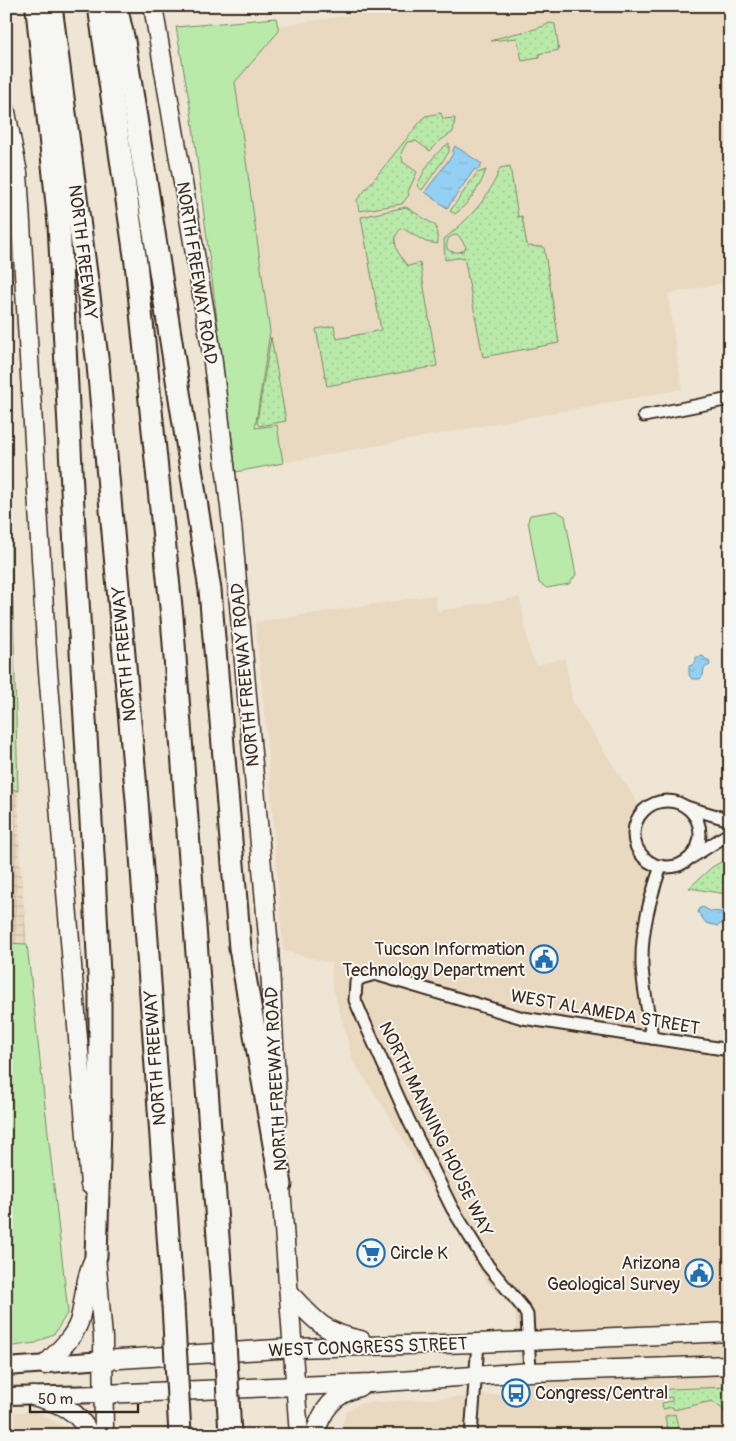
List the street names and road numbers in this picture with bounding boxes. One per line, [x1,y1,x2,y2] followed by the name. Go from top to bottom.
[171,180,222,366] street label: NORTH FREEWAY ROAD
[63,183,102,321] street label: NORTH FREEWAY
[226,582,265,768] street label: NORTH FREEWAY ROAD
[107,585,142,723] street label: NORTH FREEWAY
[509,985,701,1040] street label: WEST ALAMEDA STREET
[260,986,293,1172] street label: NORTH FREEWAY ROAD
[139,989,172,1126] street label: NORTH FREEWAY
[373,1018,498,1241] street label: NORTH MANNING HOUSE WAY
[268,1333,468,1362] street label: WEST CONGRESS STREET

